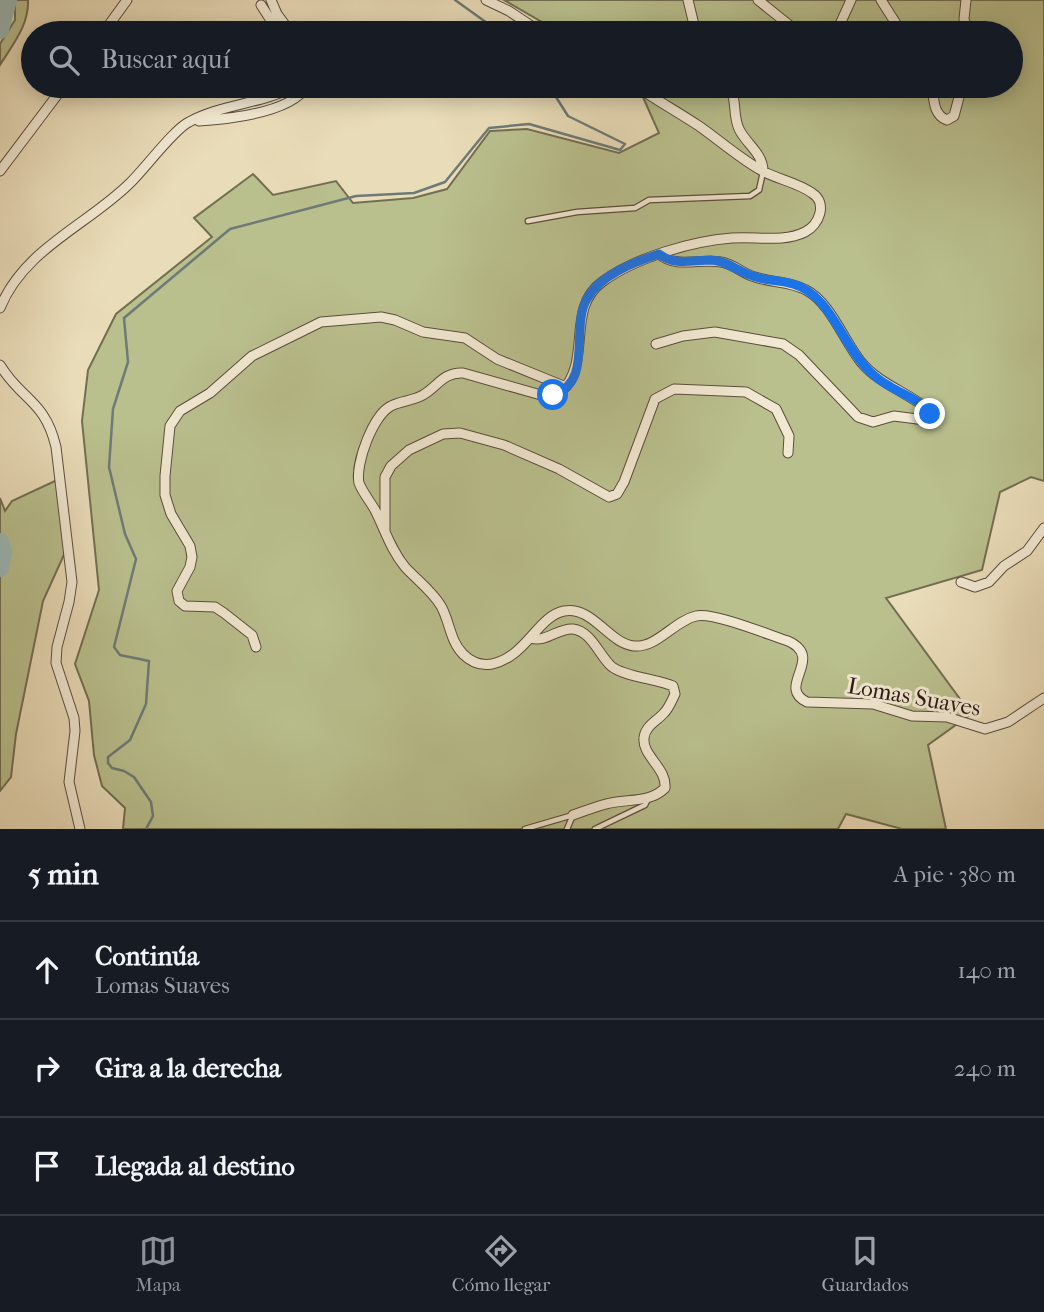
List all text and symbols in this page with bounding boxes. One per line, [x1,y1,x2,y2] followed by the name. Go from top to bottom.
[21,21,1023,98] search box
[45,41,83,79] icon: search
[101,44,230,75] text: Buscar aquí
[537,379,568,410] route start
[914,398,945,429] route end
[845,672,983,722] street label: Lomas Suaves
[28,857,99,892] text: 5 min
[894,861,1016,888] text: A pie · 380 m
[95,941,199,972] text: Continúa
[28,951,66,989] icon: ahead
[957,957,1016,984] text: 140 m
[95,972,230,999] text: Lomas Suaves
[28,1049,66,1087] icon: right
[95,1053,281,1084] text: Gira a la derecha
[954,1055,1016,1082] text: 240 m
[28,1147,66,1185] icon: arrive
[95,1151,295,1182] text: Llegada al destino
[136,1232,181,1296] tab: Mapa
[452,1232,550,1296] tab: Cómo llegar
[821,1232,908,1296] tab: Guardados

